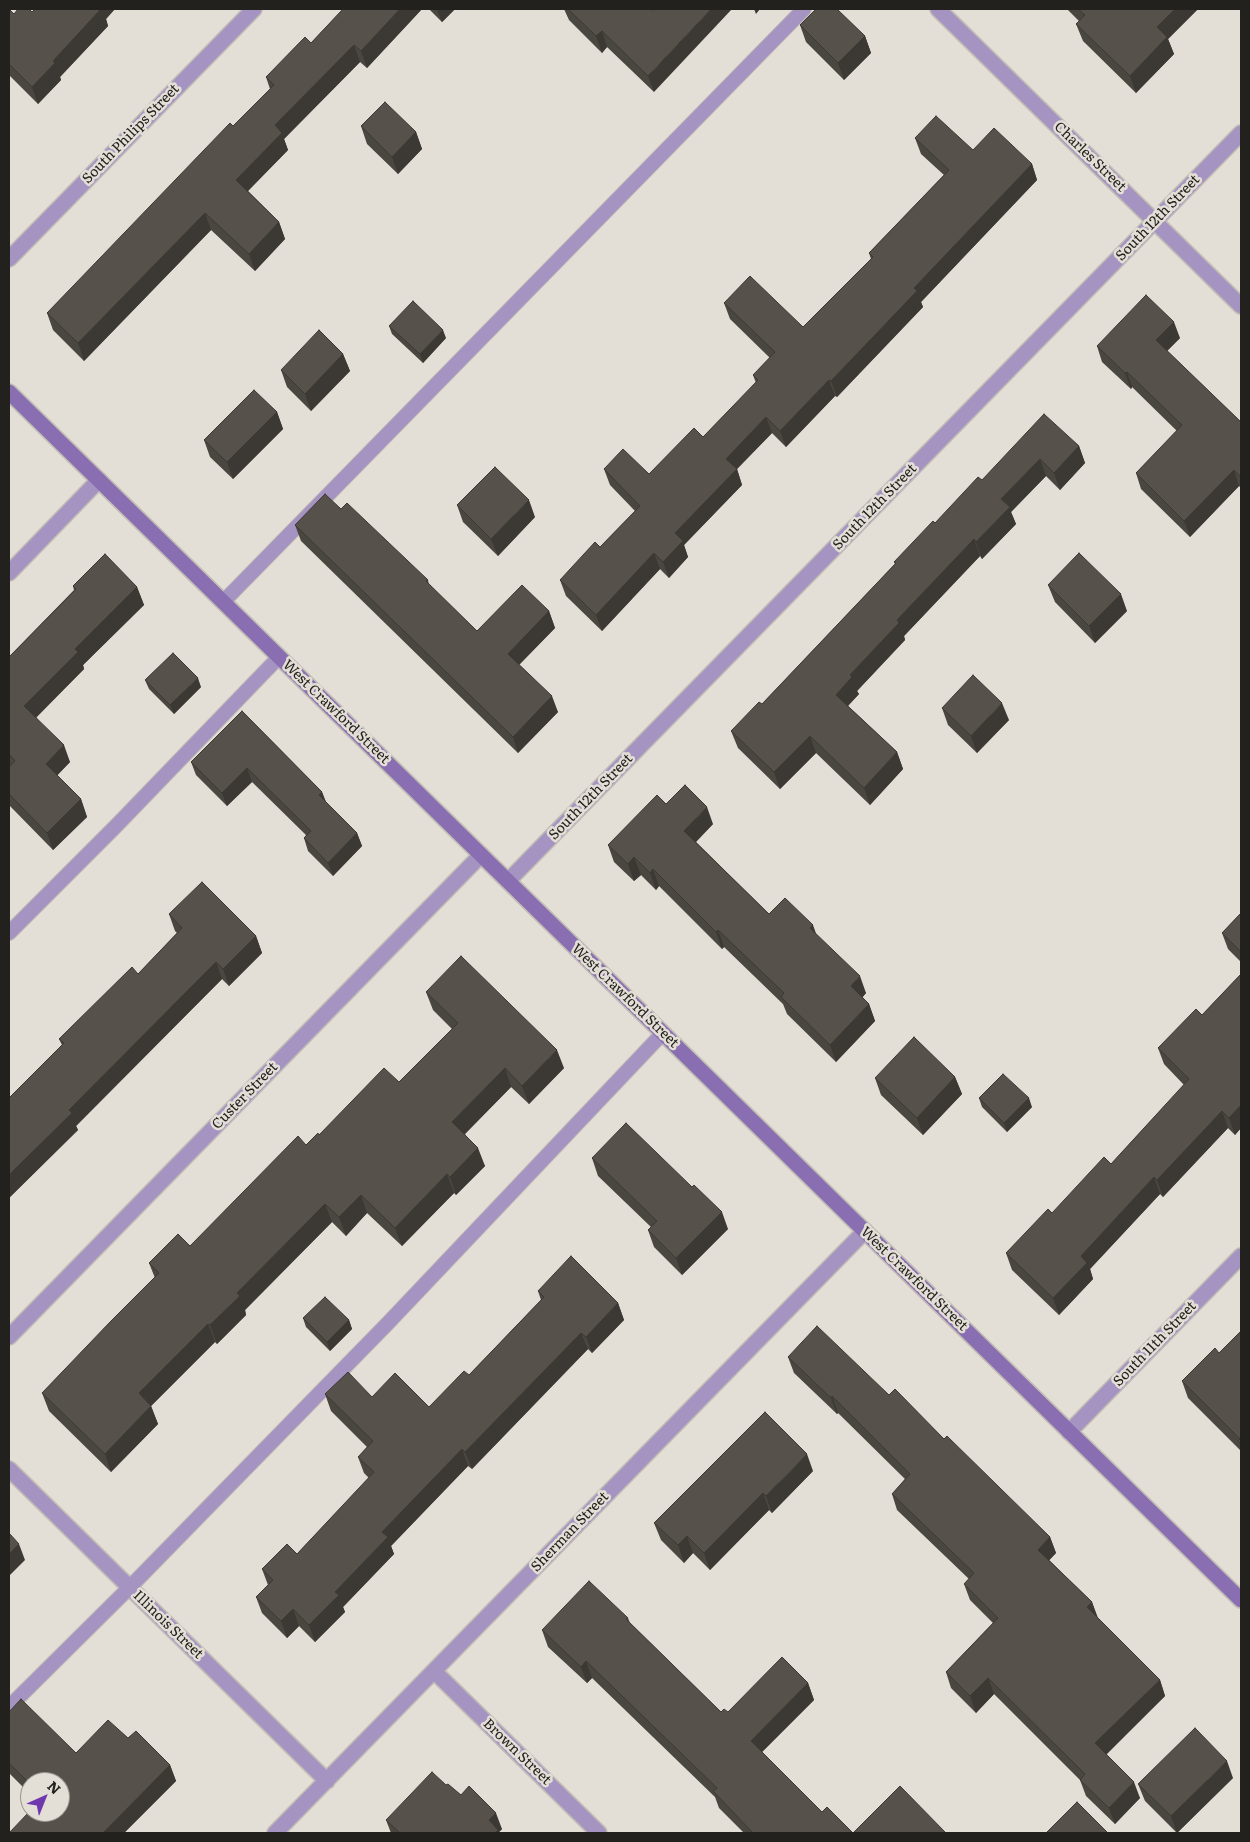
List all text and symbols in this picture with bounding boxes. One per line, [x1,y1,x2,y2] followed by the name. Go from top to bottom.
[79,81,183,187] street label: South Philips Street
[1051,118,1129,196] street label: Charles Street
[1113,171,1203,265] street label: South 12th Street
[830,460,920,554] street label: South 12th Street
[279,656,393,768] street label: West Crawford Street
[546,750,636,844] street label: South 12th Street
[568,940,682,1052] street label: West Crawford Street
[209,1059,281,1133] street label: Custer Street
[857,1223,971,1335] street label: West Crawford Street
[1110,1298,1200,1390] street label: South 11th Street
[528,1489,612,1575] street label: Sherman Street
[129,1587,207,1663] street label: Illinois Street
[480,1715,554,1789] street label: Brown Street
[20,1772,70,1822] north arrow
[44,1776,66,1798] text: N

